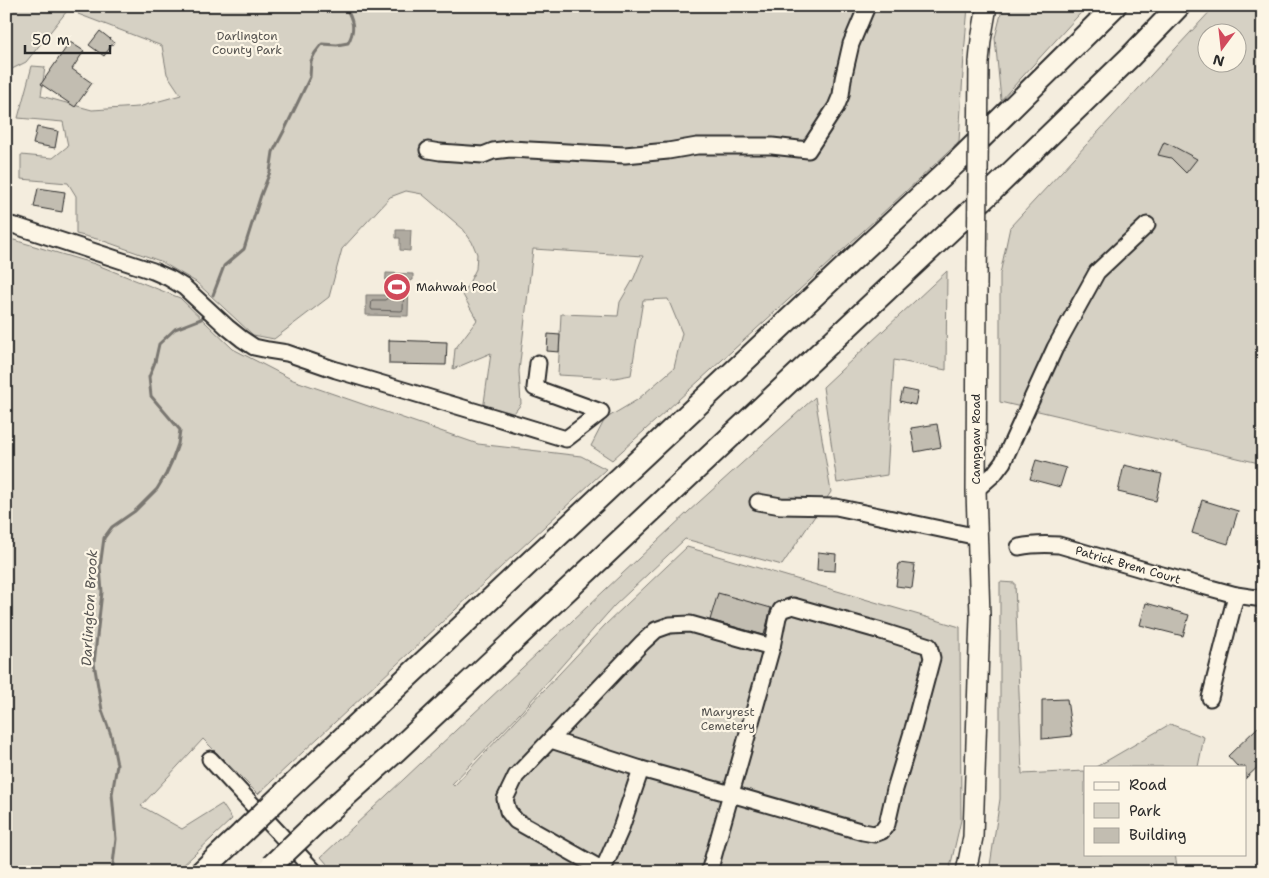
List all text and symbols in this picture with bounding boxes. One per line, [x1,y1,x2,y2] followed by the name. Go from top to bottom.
[25,22,110,54] scale bar
[1196,22,1246,72] north arrow
[212,28,282,58] park label: Darlington County Park
[32,30,70,50] text: 50 m
[1211,50,1226,71] text: N
[382,272,412,302] sports icon: Mahwah Pool
[416,279,497,295] place label: Mahwah Pool
[968,393,984,484] street label: Campgaw Road
[1073,542,1183,588] street label: Patrick Brem Court
[77,549,101,667] water label: Darlington Brook
[701,704,755,734] park label: Maryrest Cemetery
[1084,766,1246,856] legend
[1129,775,1167,795] text: Road
[1129,801,1161,821] text: Park
[1129,825,1186,845] text: Building

